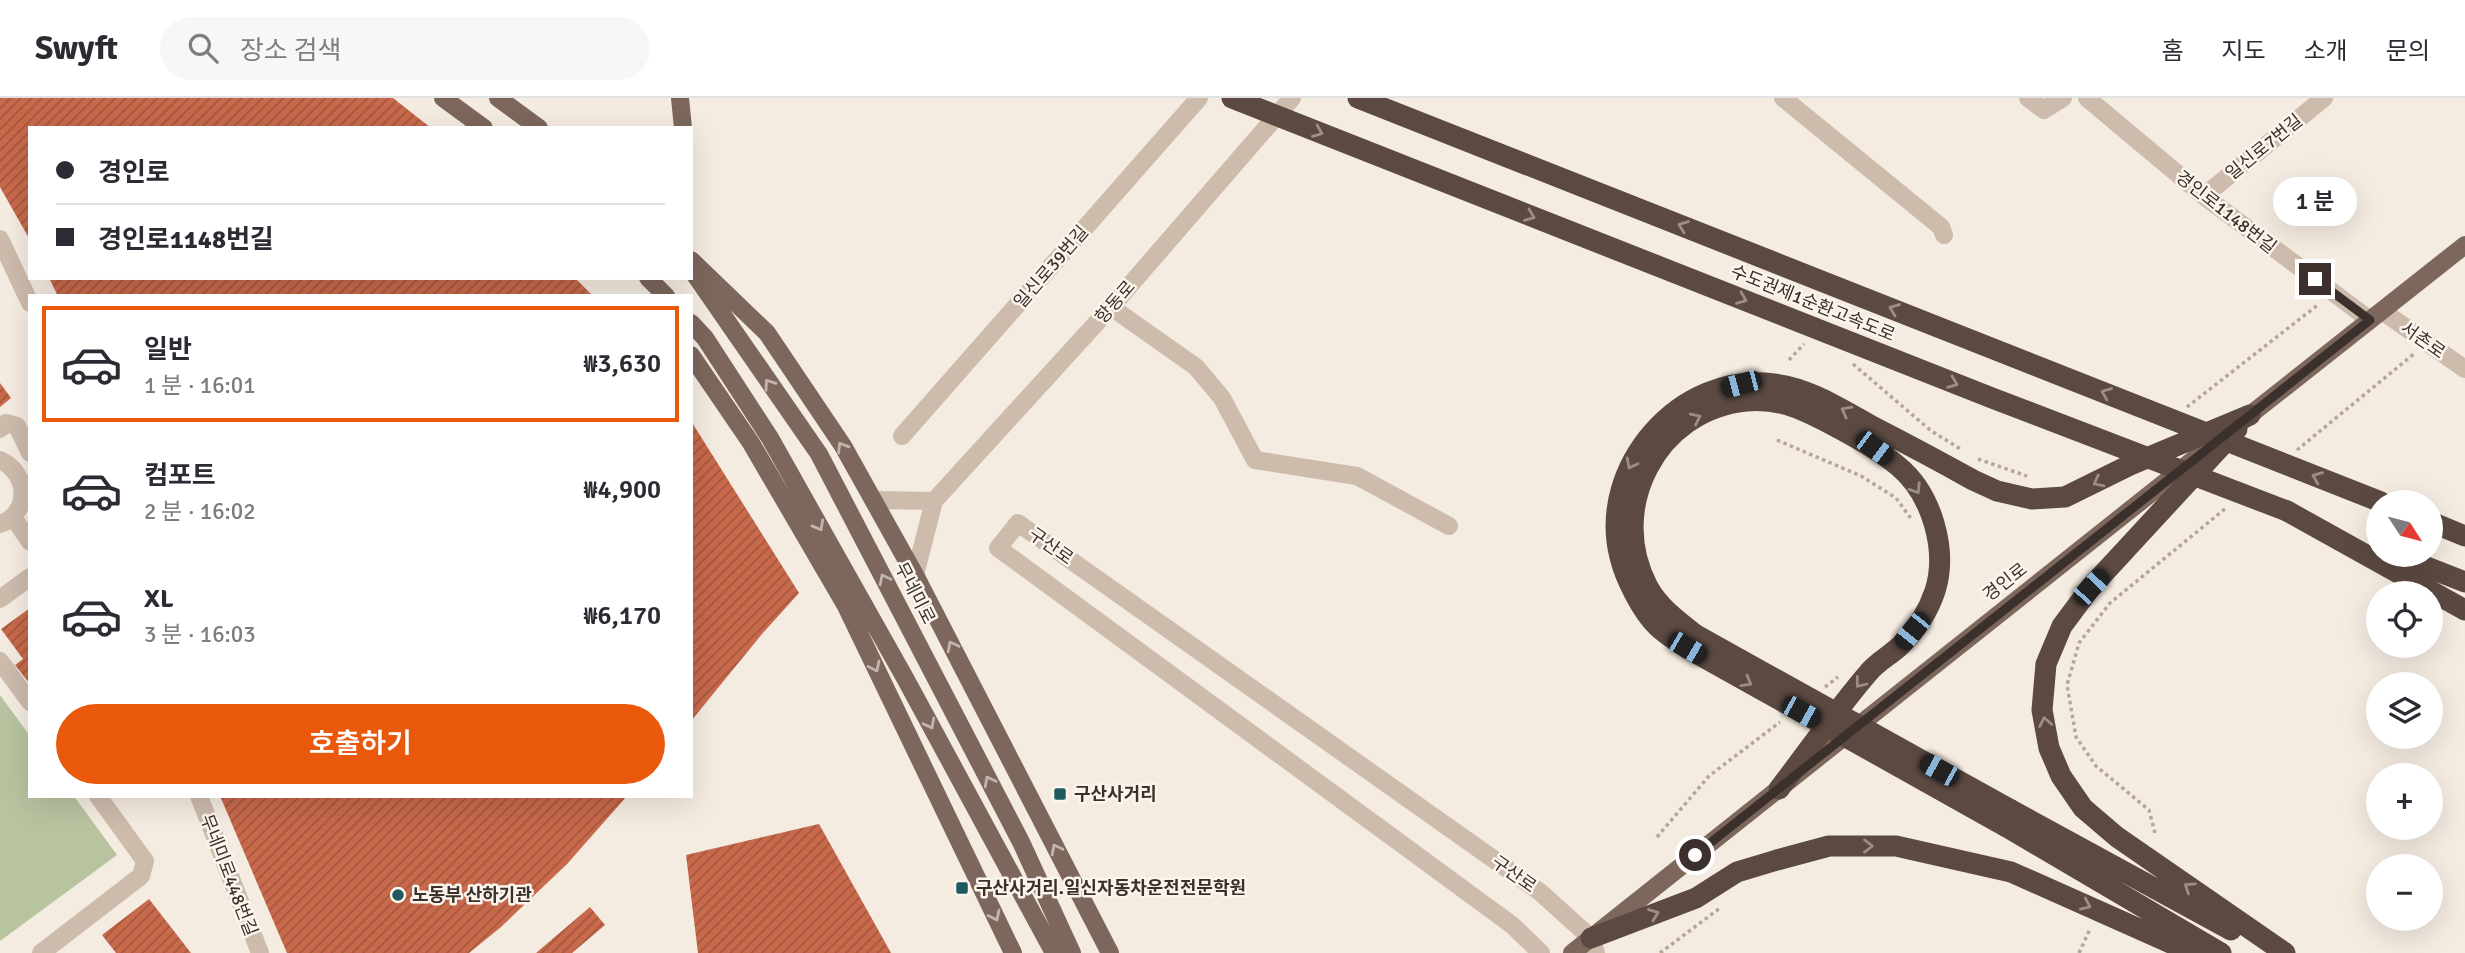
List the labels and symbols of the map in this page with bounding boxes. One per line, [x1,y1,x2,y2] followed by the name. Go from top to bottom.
[2221,109,2307,185] street label: 일신로7번길
[1312,124,1324,138] one-way arrow
[2171,166,2281,258] street label: 경인로1148번길
[2273,178,2357,226] callout: 1 분
[1523,207,1535,221] one-way arrow
[1677,220,1689,234] one-way arrow
[1009,221,1093,313] street label: 일신로39번길
[1728,260,1898,346] street label: 수도권제1순환고속도로
[2299,263,2331,295] route end
[1090,276,1140,328] street label: 항동로
[1735,291,1747,305] one-way arrow
[1889,304,1901,318] one-way arrow
[2396,317,2450,363] street label: 서촌로
[1718,368,1765,400] car
[1947,374,1959,388] one-way arrow
[765,379,777,392] one-way arrow
[2101,387,2113,401] one-way arrow
[1840,406,1853,419] one-way arrow
[1689,412,1701,426] one-way arrow
[1851,427,1898,469] car
[838,442,851,455] one-way arrow
[1626,456,1640,469] one-way arrow
[2312,472,2324,486] one-way arrow
[2093,473,2105,487] one-way arrow
[1908,481,1921,494] one-way arrow
[2366,490,2443,567] north arrow
[811,518,824,531] one-way arrow
[1024,523,1078,569] street label: 구산로
[890,558,940,628] street label: 무네미로
[1979,558,2031,606] street label: 경인로
[2069,564,2114,610] car
[879,574,892,586] one-way arrow
[1891,608,1934,654] car
[1664,628,1711,668] car
[947,641,961,653] one-way arrow
[866,660,880,672] one-way arrow
[1739,674,1752,687] one-way arrow
[1856,676,1869,688] one-way arrow
[1778,693,1825,731] car
[2038,716,2053,728] one-way arrow
[922,717,935,730] one-way arrow
[1916,751,1963,789] car
[984,776,997,788] one-way arrow
[1074,783,1157,805] place label: 구산사거리
[1052,786,1068,802] marker: 구산사거리
[196,811,262,939] street label: 무네미로448번길
[1863,838,1874,854] one-way arrow
[1679,839,1711,871] route start
[1051,844,1065,856] one-way arrow
[1487,851,1541,897] street label: 구산로
[976,877,1246,899] place label: 구산사거리.일신자동차운전전문학원
[954,880,970,896] marker: 구산사거리.일신자동차운전전문학원
[2184,883,2197,895] one-way arrow
[412,884,532,906] place label: 노동부 산하기관
[390,887,406,903] marker: 노동부 산하기관
[2078,897,2091,911] one-way arrow
[1648,908,1660,922] one-way arrow
[987,909,1001,921] one-way arrow

